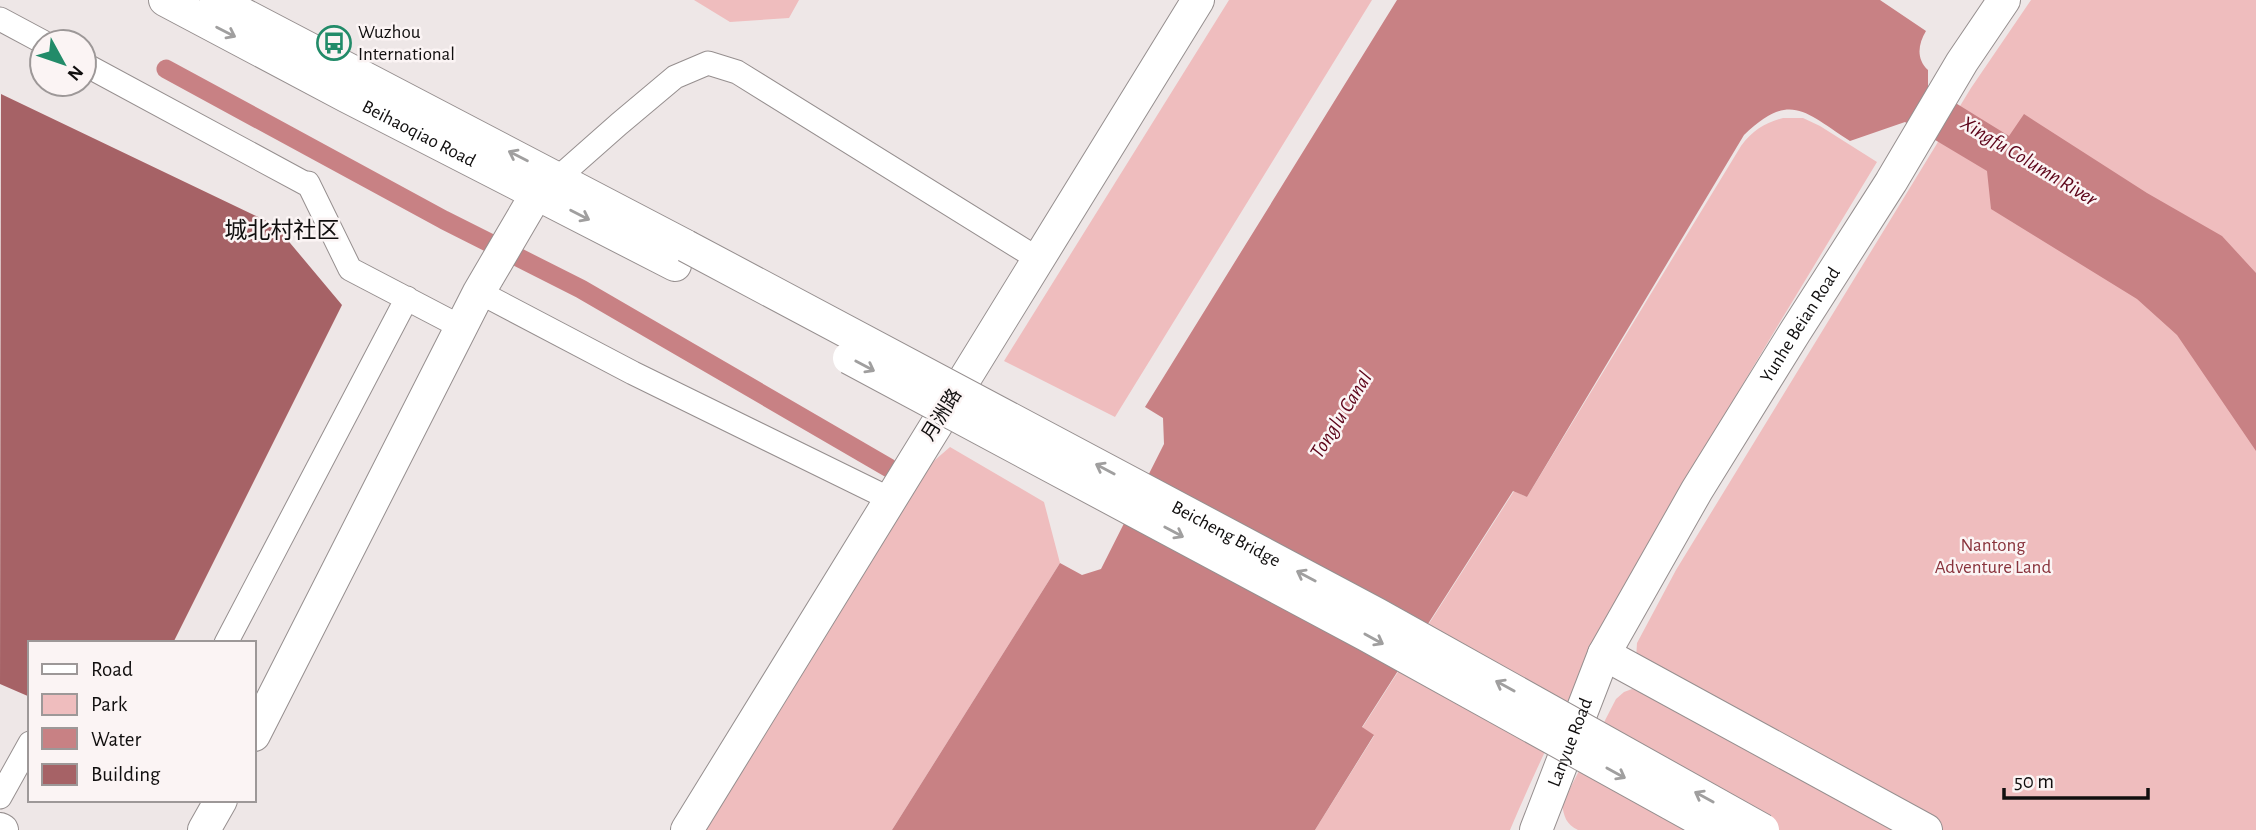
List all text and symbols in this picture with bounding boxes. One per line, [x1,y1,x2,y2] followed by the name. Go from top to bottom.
[358,23,455,64] place label: Wuzhou International
[315,24,353,62] bus stop icon: Wuzhou International
[215,25,236,39] one-way arrow
[28,28,98,98] north arrow
[63,62,86,84] text: N
[359,97,479,171] street label: Beihaoqiao Road
[1956,112,2102,210] water label: Xingfu Column River
[508,149,529,163] one-way arrow
[569,209,590,223] one-way arrow
[225,218,340,243] district label: 城北村社区
[1757,263,1844,386] street label: Yunhe Beian Road
[854,360,875,373] one-way arrow
[1306,368,1376,462] water label: Tonglu Canal
[918,385,965,444] street label: 月洲路
[1095,462,1116,475] one-way arrow
[1169,497,1284,570] street label: Beicheng Bridge
[1163,525,1183,539] one-way arrow
[1935,536,2051,577] park label: Nantong Adventure Land
[1296,569,1316,583] one-way arrow
[1363,633,1384,646] one-way arrow
[28,641,256,802] legend
[91,659,133,680] text: Road
[1495,679,1516,692] one-way arrow
[91,694,128,715] text: Park
[1544,695,1596,789] street label: Lanyue Road
[91,729,141,750] text: Water
[2004,756,2148,800] scale bar
[91,764,161,785] text: Building
[1605,767,1626,781] one-way arrow
[2014,771,2054,792] text: 50 m
[1694,790,1714,804] one-way arrow

